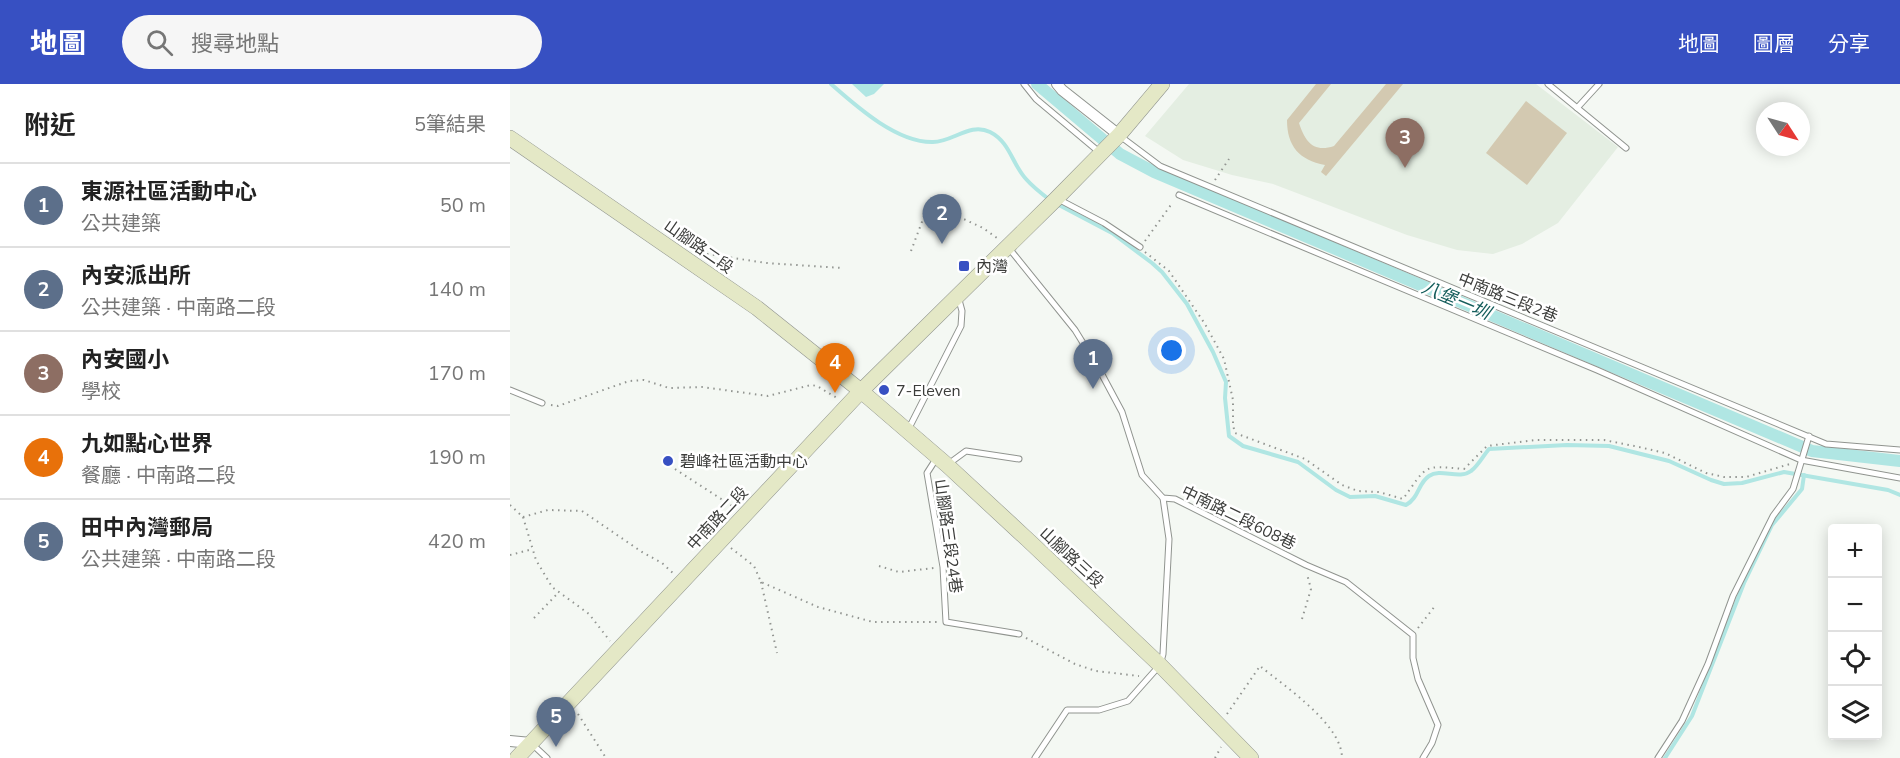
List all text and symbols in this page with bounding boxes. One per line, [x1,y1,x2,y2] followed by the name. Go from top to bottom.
[122,15,542,69] search box
[30,25,86,63] text: 地圖
[143,26,176,59] icon: search
[191,29,279,59] text: 搜尋地點
[1678,30,1720,58] text: 地圖
[1753,30,1795,58] text: 圖層
[1828,30,1870,58] text: 分享
[1756,102,1810,156] north arrow
[24,108,76,143] text: 附近
[414,111,486,138] text: 5筆結果
[1386,118,1424,168] pin: 3
[81,177,257,207] text: 東源社區活動中心
[38,192,50,219] text: 1
[440,192,486,219] text: 50 m
[922,194,962,244] pin: 2
[81,210,161,237] text: 公共建築
[659,215,738,279] street label: 山腳路二段
[976,256,1008,278] place label: 內灣
[957,259,971,273] marker: 內灣
[81,261,191,291] text: 內安派出所
[1455,268,1561,328] street label: 中南路三段2巷
[1418,275,1497,326] water label: 八堡一圳
[38,276,50,303] text: 2
[428,276,486,303] text: 140 m
[81,294,276,321] text: 公共建築 · 中南路二段
[1157,336,1186,365] your location
[1074,340,1112,389] pin: 1
[816,344,854,393] pin: 4
[81,345,169,375] text: 內安國小
[38,360,50,387] text: 3
[428,360,486,387] text: 170 m
[81,378,121,405] text: 學校
[896,380,961,402] place label: 7-Eleven
[877,383,891,397] marker: 7-Eleven
[81,429,213,459] text: 九如點心世界
[38,444,50,471] text: 4
[428,444,486,471] text: 190 m
[680,451,808,473] place label: 碧峰社區活動中心
[661,454,675,468] marker: 碧峰社區活動中心
[81,462,236,489] text: 餐廳 · 中南路二段
[929,478,967,595] street label: 山腳路三段24巷
[1178,481,1299,555] street label: 中南路二段608巷
[682,482,753,555] street label: 中南路二段
[81,513,213,543] text: 田中內灣郵局
[1035,522,1108,593] street label: 山腳路三段
[1828,524,1882,740] map controls
[1828,524,1882,578] button: +
[38,528,50,555] text: 5
[428,528,486,555] text: 420 m
[81,546,276,573] text: 公共建築 · 中南路二段
[1828,578,1882,632] button: −
[1828,632,1882,686] button: locate
[1828,686,1882,740] button: layers
[536,698,576,747] pin: 5

